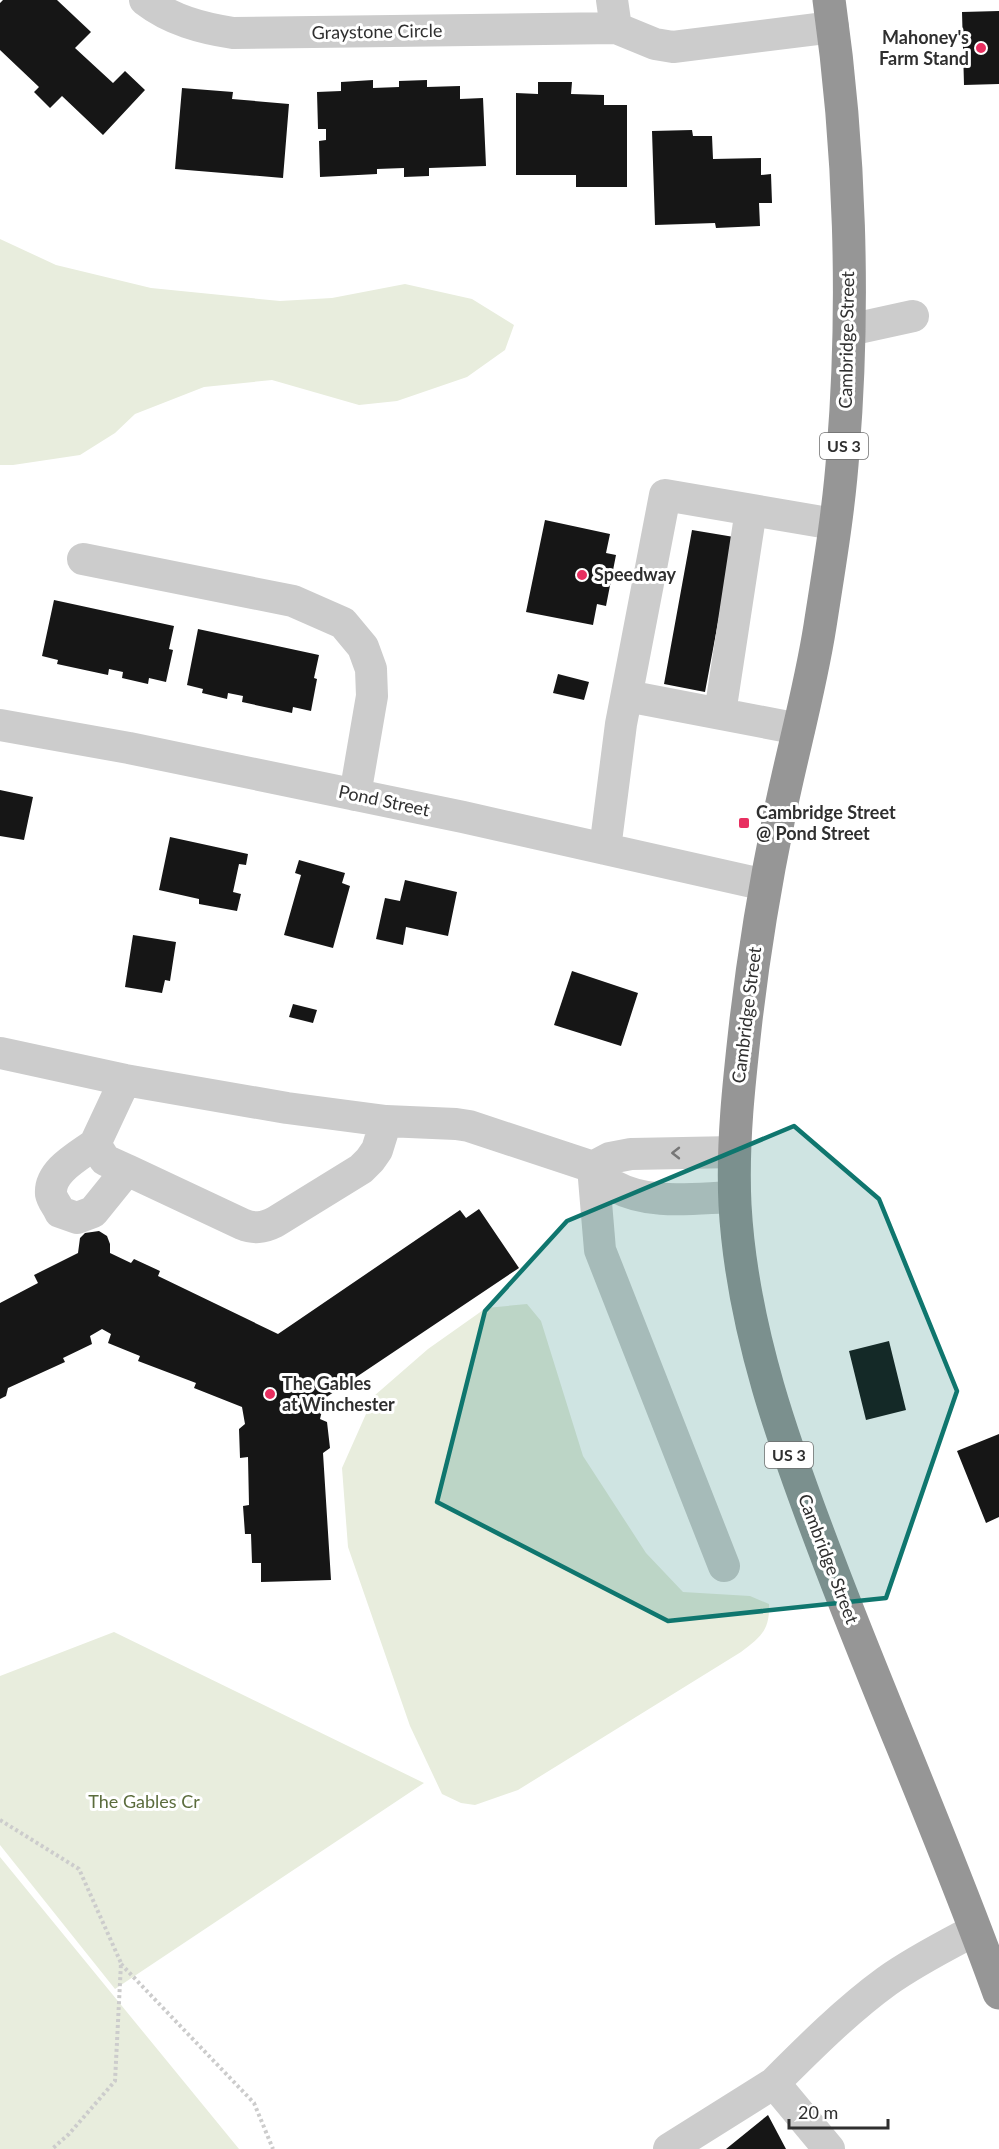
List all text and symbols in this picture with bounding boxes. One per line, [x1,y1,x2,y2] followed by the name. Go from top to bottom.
[311,19,443,43] street label: Graystone Circle
[879,26,969,69] place label: Mahoney's Farm Stand
[974,41,988,55] marker: Mahoney's Farm Stand
[834,270,858,409] street label: Cambridge Street
[820,433,868,459] road number: US 3
[594,563,677,585] place label: Speedway
[575,568,589,582] marker: Speedway
[337,780,432,821] street label: Pond Street
[756,801,896,844] place label: Cambridge Street @ Pond Street
[737,816,751,830] marker: Cambridge Street @ Pond Street
[727,945,765,1084] street label: Cambridge Street
[672,1147,681,1159] one-way arrow
[282,1372,395,1415] place label: The Gables at Winchester
[263,1387,277,1401] marker: The Gables at Winchester
[765,1442,813,1468] road number: US 3
[794,1491,864,1627] street label: Cambridge Street
[88,1790,200,1812] park label: The Gables Cr
[789,2092,888,2130] scale bar
[798,2101,838,2123] text: 20 m

